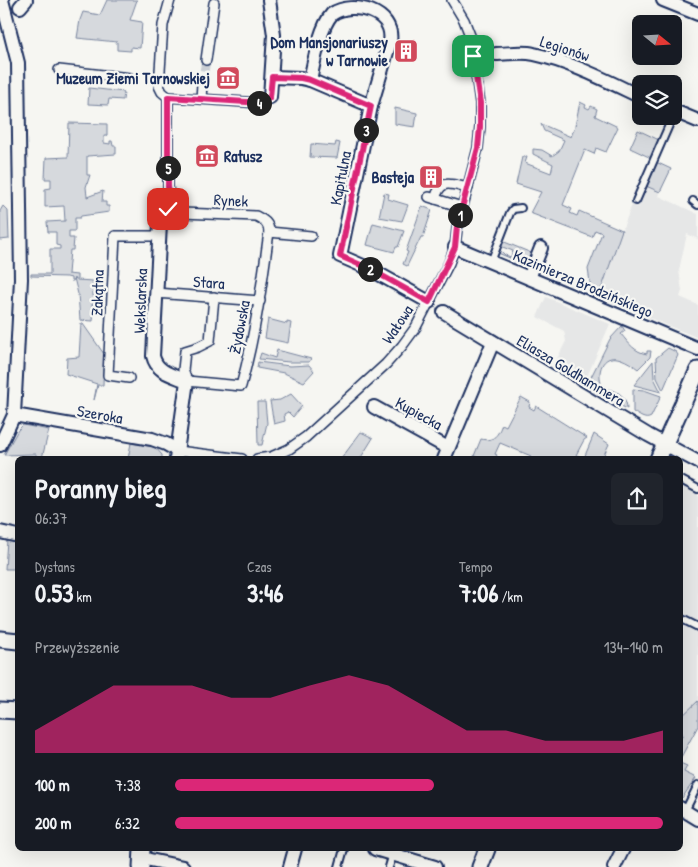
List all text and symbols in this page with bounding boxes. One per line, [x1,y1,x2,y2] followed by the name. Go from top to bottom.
[632,15,682,65] north arrow
[632,15,682,125] map controls
[538,30,592,66] street label: Legionów
[271,31,389,71] place label: Dom Mansjonariuszy w Tarnowie
[452,35,494,77] pin
[393,38,419,64] building icon: Dom Mansjonariuszy w Tarnowie
[459,42,487,70] icon: arrive
[215,65,241,91] museum icon: Muzeum Ziemi Tarnowskiej
[56,67,210,89] place label: Muzeum Ziemi Tarnowskiej
[632,75,682,125] button: layers
[246,90,272,116] pin: 4
[257,94,262,113] text: 4
[354,118,378,142] pin: 3
[363,121,370,140] text: 3
[194,143,220,169] museum icon: Ratusz
[224,145,263,167] place label: Ratusz
[324,149,356,207] street label: Kapitulna
[156,156,180,180] pin: 5
[166,159,171,178] text: 5
[418,164,444,190] building icon: Basteja
[372,166,415,188] place label: Basteja
[147,188,189,230] pin
[213,188,249,212] street label: Rynek
[154,195,182,223] icon: check
[448,202,472,228] pin: 1
[458,206,463,225] text: 1
[510,244,657,323] street label: Kazimierza Brodzińskiego
[358,256,382,282] pin: 2
[367,260,374,279] text: 2
[128,268,152,334] street label: Wekslarska
[85,269,109,317] street label: Zakątna
[192,270,226,294] street label: Stara
[223,298,255,356] street label: Żydowska
[376,300,418,348] street label: Wałowa
[513,329,629,411] street label: Eliasza Goldhammera
[391,391,447,435] street label: Kupiecka
[75,399,125,429] street label: Szeroka
[35,469,167,507] text: Poranny bieg
[611,473,663,525] button: share
[35,507,67,529] text: 06:37
[35,557,75,576] text: Dystans
[247,557,272,576] text: Czas
[459,557,492,576] text: Tempo
[35,576,73,610] text: 0.53
[247,576,283,610] text: 3:46
[459,576,498,610] text: 7:06
[73,587,92,606] text: km
[498,587,523,606] text: /km
[35,636,120,658] text: Przewyższenie
[604,636,663,658] text: 134–140 m
[35,774,70,796] text: 100 m
[115,774,141,796] text: 7:38
[35,812,71,834] text: 200 m
[115,812,140,834] text: 6:32

